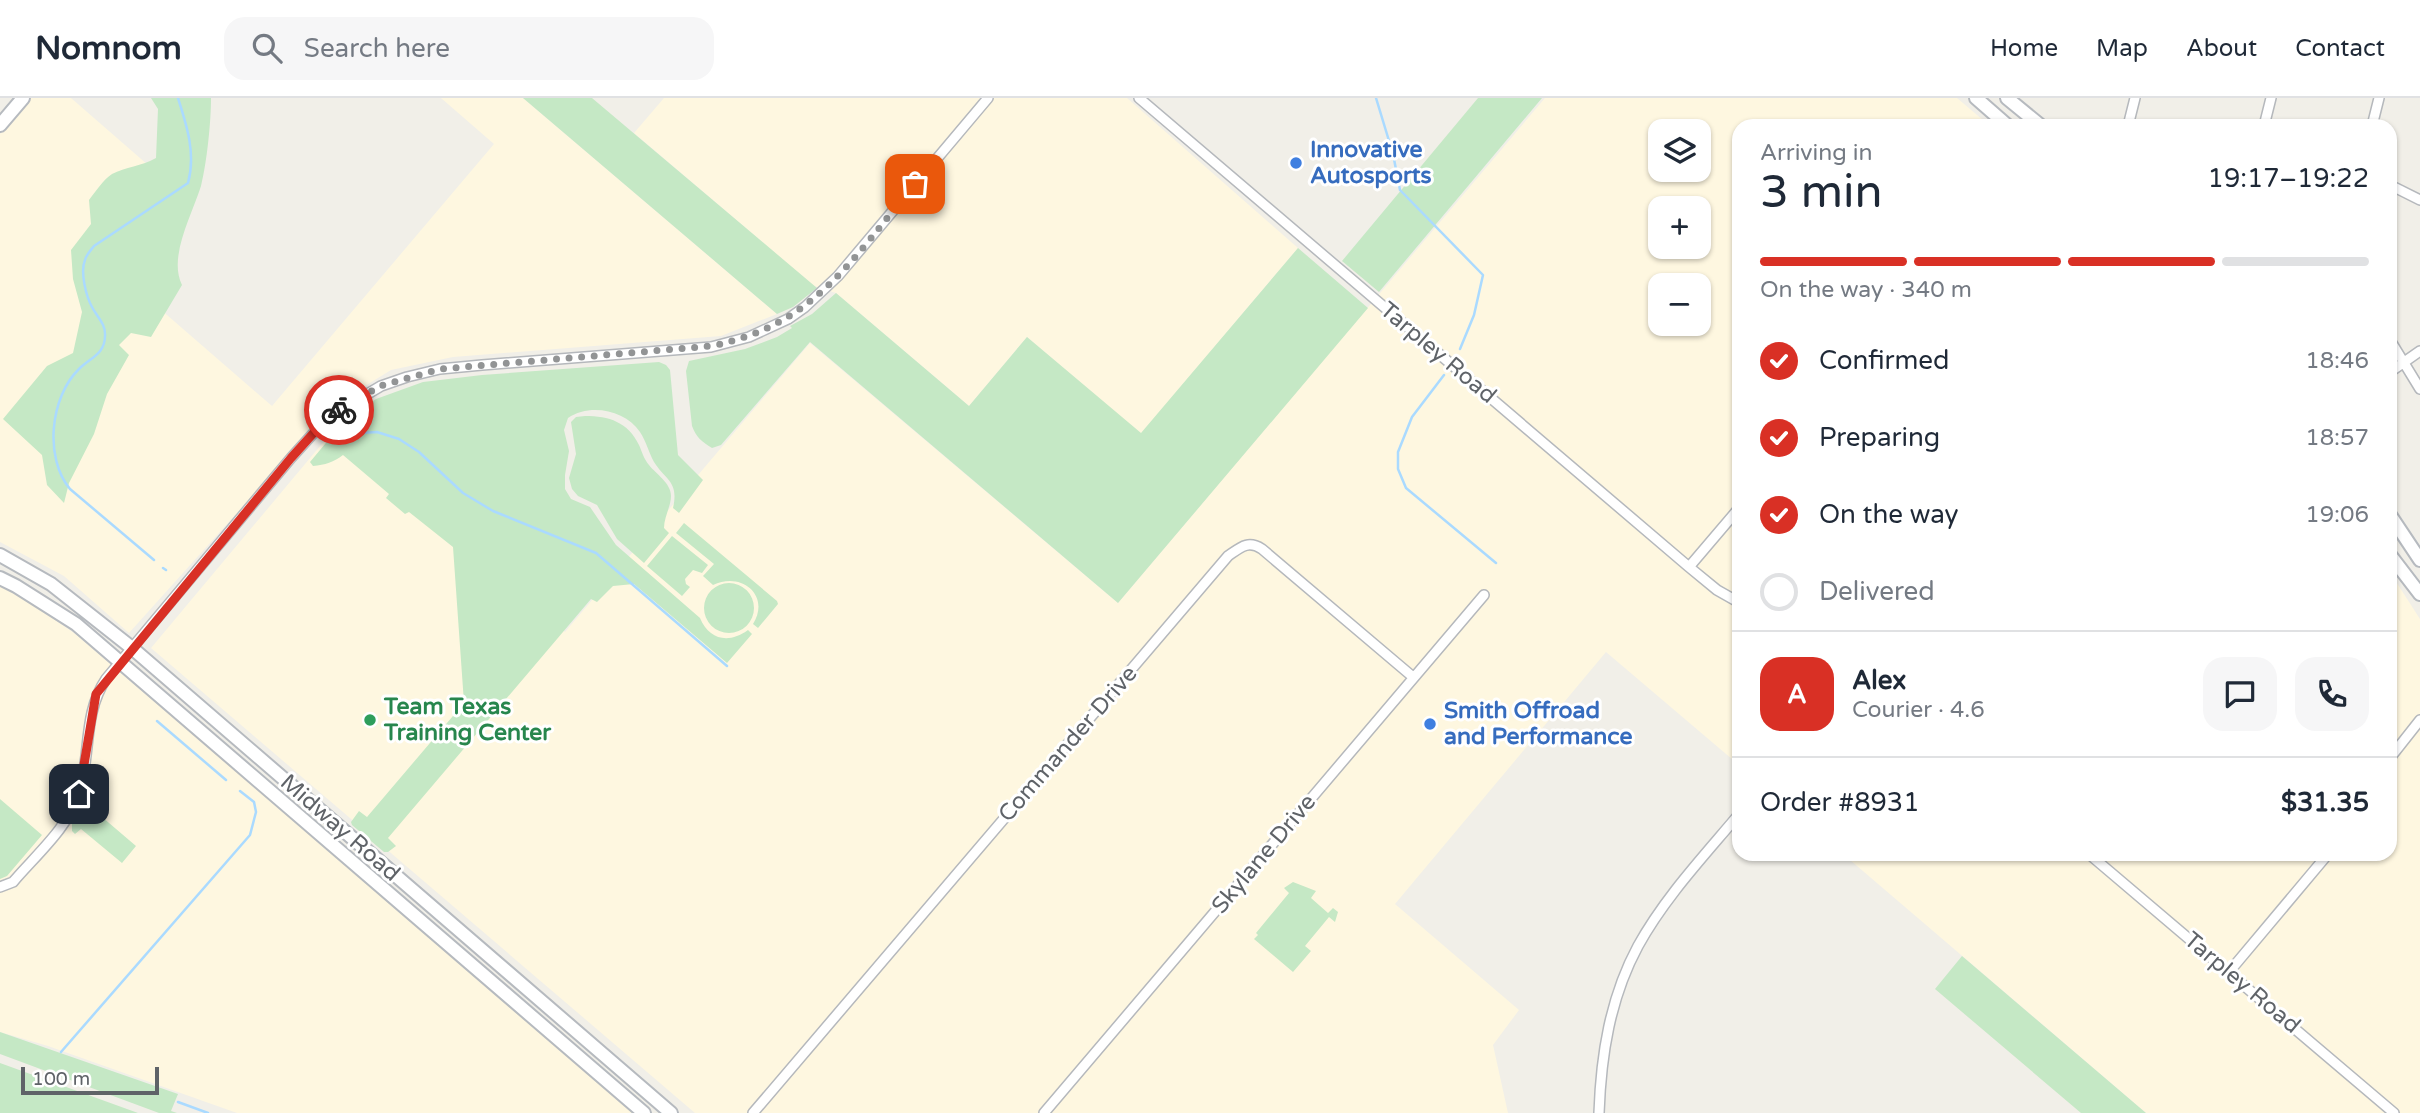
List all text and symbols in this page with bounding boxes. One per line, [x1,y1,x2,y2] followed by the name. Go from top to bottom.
[224,17,714,80] search box
[35,29,182,68] text: Nomnom
[248,29,286,67] icon: search
[304,33,450,64] text: Search here
[1990,34,2058,63] text: Home
[2096,34,2148,63] text: Map
[2186,34,2257,63] text: About
[2295,34,2385,63] text: Contact
[1648,119,1711,336] map controls
[1648,119,1711,182] button: layers
[1310,136,1432,190] place label: Innovative Autosports
[1760,139,1873,167] text: Arriving in
[885,154,945,214] pin
[1288,155,1304,171] marker: Innovative Autosports
[2208,163,2369,194] text: 19:17–19:22
[896,165,934,203] icon: bag
[1760,165,1883,220] text: 3 min
[1648,196,1711,259] button: +
[1648,273,1711,336] button: −
[1760,276,1972,304] text: On the way · 340 m
[1374,296,1502,410] street label: Tarpley Road
[1760,342,1798,380] icon: check
[1819,345,1949,376] text: Confirmed
[2305,347,2369,375] text: 18:46
[304,375,374,445] courier
[320,391,358,429] icon: bike
[1760,419,1798,457] icon: check
[1819,422,1940,453] text: Preparing
[2305,424,2369,452] text: 18:57
[1760,496,1798,534] icon: check
[1819,499,1959,530] text: On the way
[2305,501,2369,529] text: 19:06
[1819,576,1935,607] text: Delivered
[2203,657,2277,731] button: chat
[2295,657,2369,731] button: phone
[993,660,1143,828] street label: Commander Drive
[1852,665,1906,696] text: Alex
[1787,679,1807,710] text: A
[383,693,552,747] place label: Team Texas Training Center
[1852,696,1985,724] text: Courier · 4.6
[1444,697,1633,751] place label: Smith Offroad and Performance
[362,712,378,728] marker: Team Texas Training Center
[1422,716,1438,732] marker: Smith Offroad and Performance
[49,764,109,824] pin
[275,769,405,887] street label: Midway Road
[60,775,98,813] icon: home
[1760,787,1920,818] text: Order #8931
[2281,787,2369,818] text: $31.35
[1206,789,1322,919] street label: Skylane Drive
[2178,926,2306,1040] street label: Tarpley Road
[21,1064,159,1096] scale bar
[32,1068,90,1090] text: 100 m

